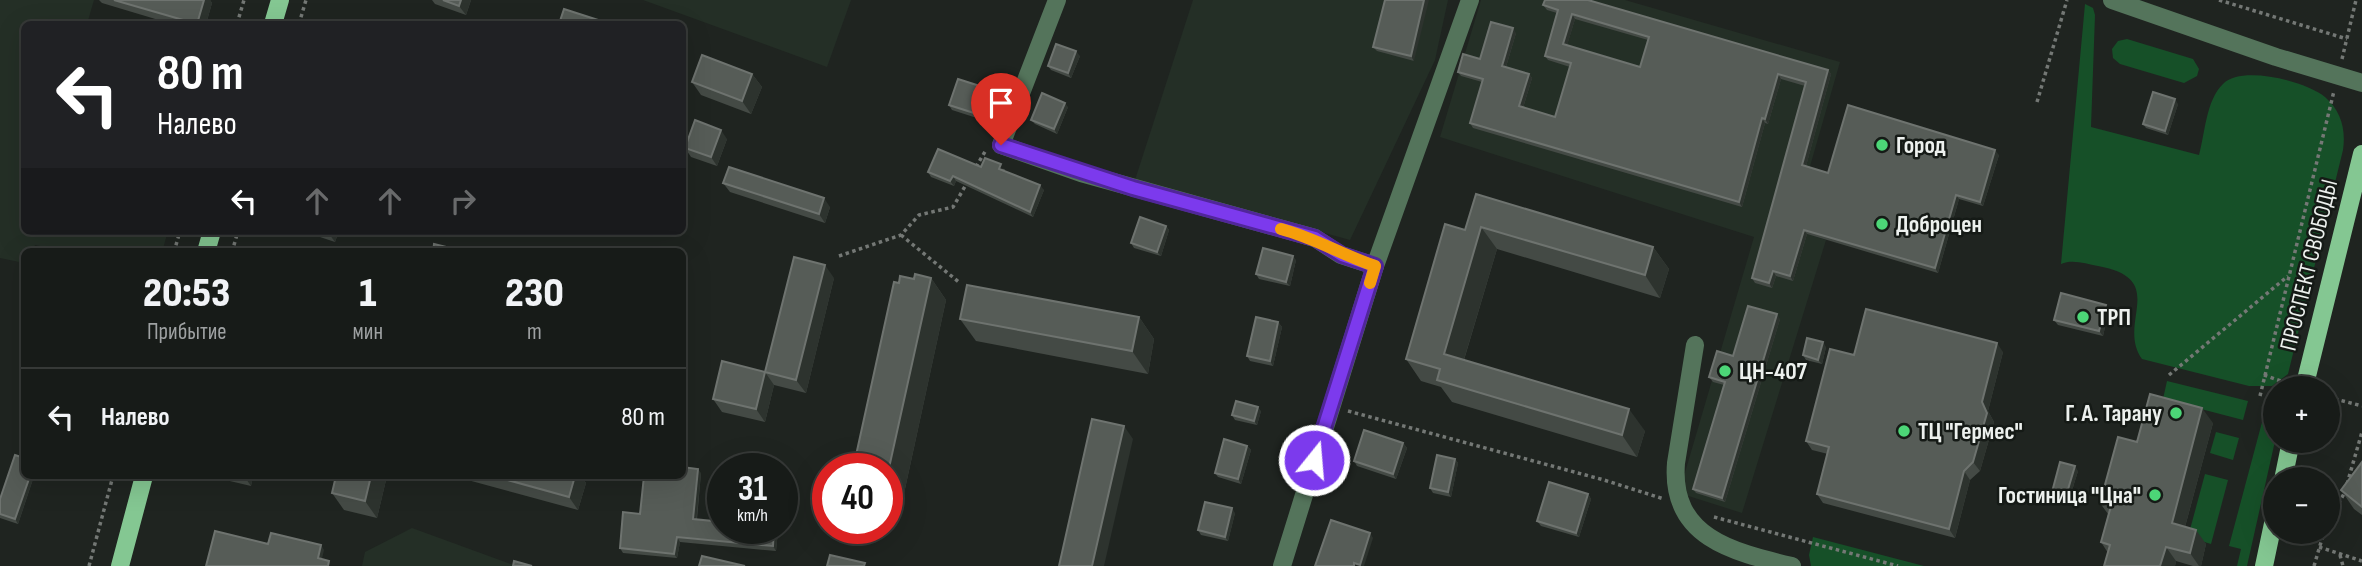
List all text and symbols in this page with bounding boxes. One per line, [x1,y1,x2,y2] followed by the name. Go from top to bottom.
[157,45,244,104] text: 80 m
[42,49,133,140] icon: left
[971,73,1031,145] pin
[982,84,1020,122] icon: arrive
[157,105,237,144] text: Налево
[1896,131,1946,160] place label: Город
[1874,137,1890,153] marker: Город
[2274,176,2344,354] street label: ПРОСПЕКТ СВОБОДЫ
[225,182,263,220] icon: left
[298,182,336,220] icon: ahead
[371,182,409,220] icon: ahead
[444,182,482,220] icon: right
[1896,210,1982,239] place label: Доброцен
[1874,216,1890,232] marker: Доброцен
[143,268,230,319] text: 20:53
[359,268,376,319] text: 1
[505,268,564,319] text: 230
[2097,303,2131,332] place label: ТРП
[2075,309,2091,325] marker: ТРП
[147,318,227,346] text: Прибытие
[353,318,383,346] text: мин
[527,318,542,346] text: m
[1739,357,1808,386] place label: ЦН-407
[1717,363,1733,379] marker: ЦН-407
[2263,376,2340,544] map controls
[2263,376,2340,453] button: +
[42,398,80,436] icon: left
[2065,399,2162,428] place label: Г. А. Тарану
[101,402,170,433] text: Налево
[621,402,665,433] text: 80 m
[2168,405,2184,421] marker: Г. А. Тарану
[1918,417,2023,446] place label: ТЦ "Гермес"
[1277,423,1351,497] position arrow
[1896,423,1912,439] marker: ТЦ "Гермес"
[812,453,903,544] speed limit sign: 40
[2263,467,2340,544] button: −
[738,468,767,511] text: 31
[1998,481,2141,510] place label: Гостиница "Цна"
[2147,487,2163,503] marker: Гостиница "Цна"
[737,505,768,526] text: km/h

